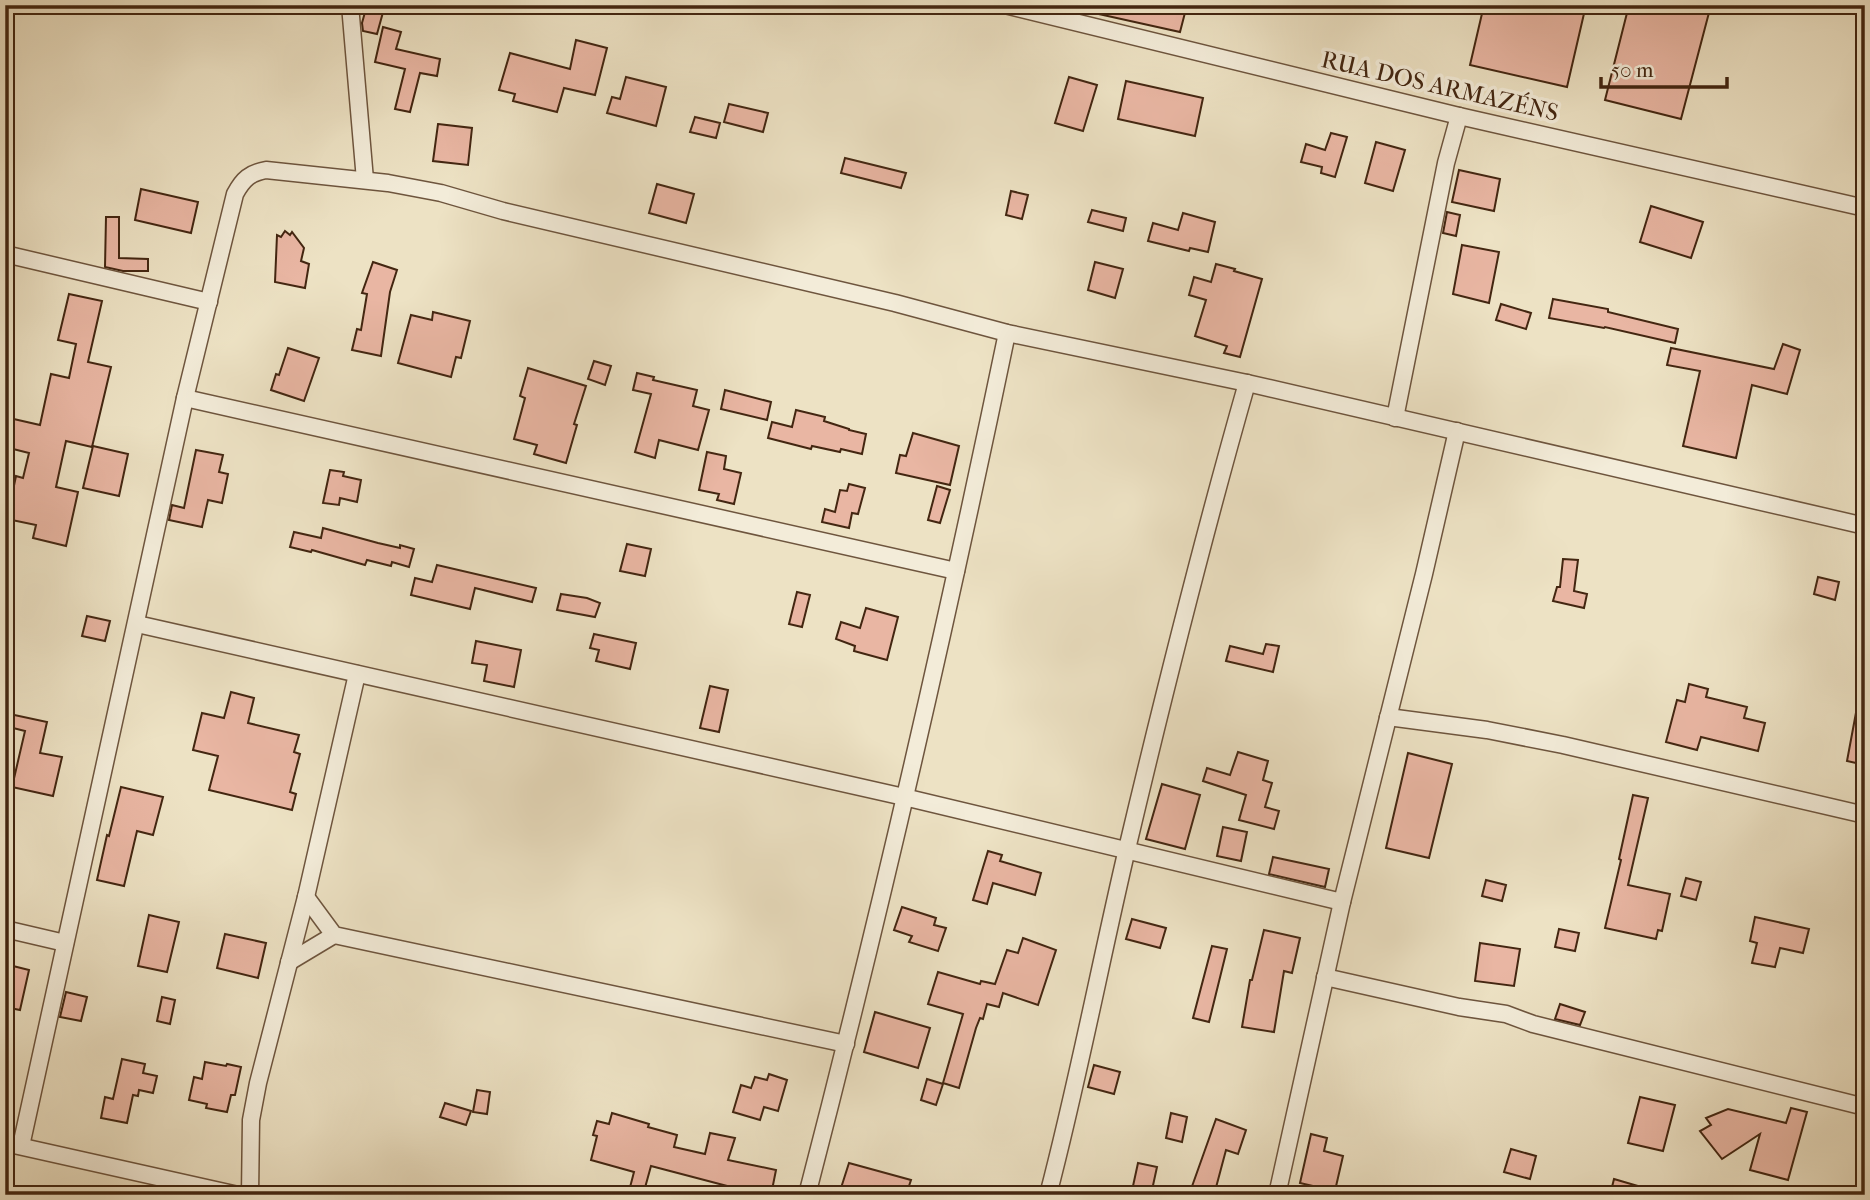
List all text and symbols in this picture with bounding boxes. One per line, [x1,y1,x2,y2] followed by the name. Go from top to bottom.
[1319,44,1562,127] street label: RUA DOS ARMAZÉNS
[1601,46,1727,90] scale bar
[1611,58,1654,82] text: 50 m

